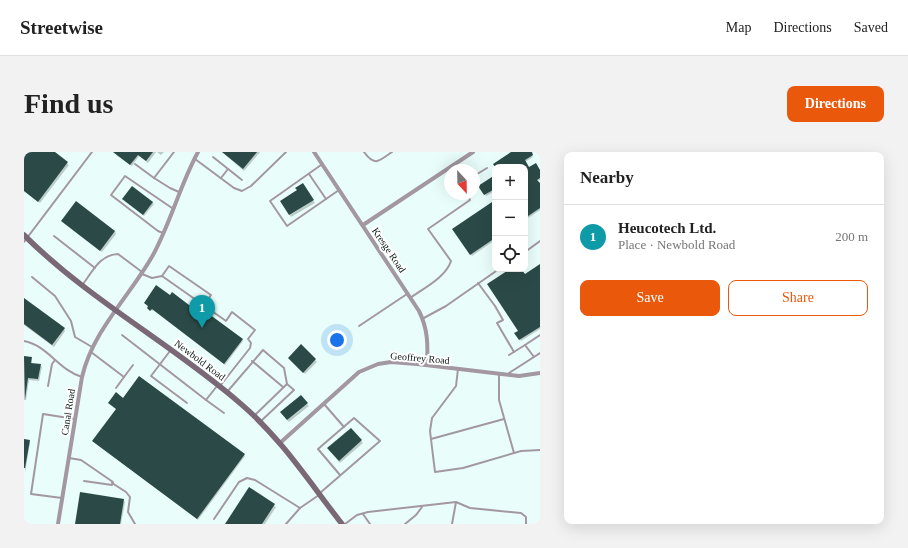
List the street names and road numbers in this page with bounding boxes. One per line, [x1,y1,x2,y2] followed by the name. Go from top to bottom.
[370,225,408,275] street label: Kresge Road
[173,337,227,383] street label: Newbold Road
[390,350,450,366] street label: Geoffrey Road
[59,388,77,436] street label: Canal Road

